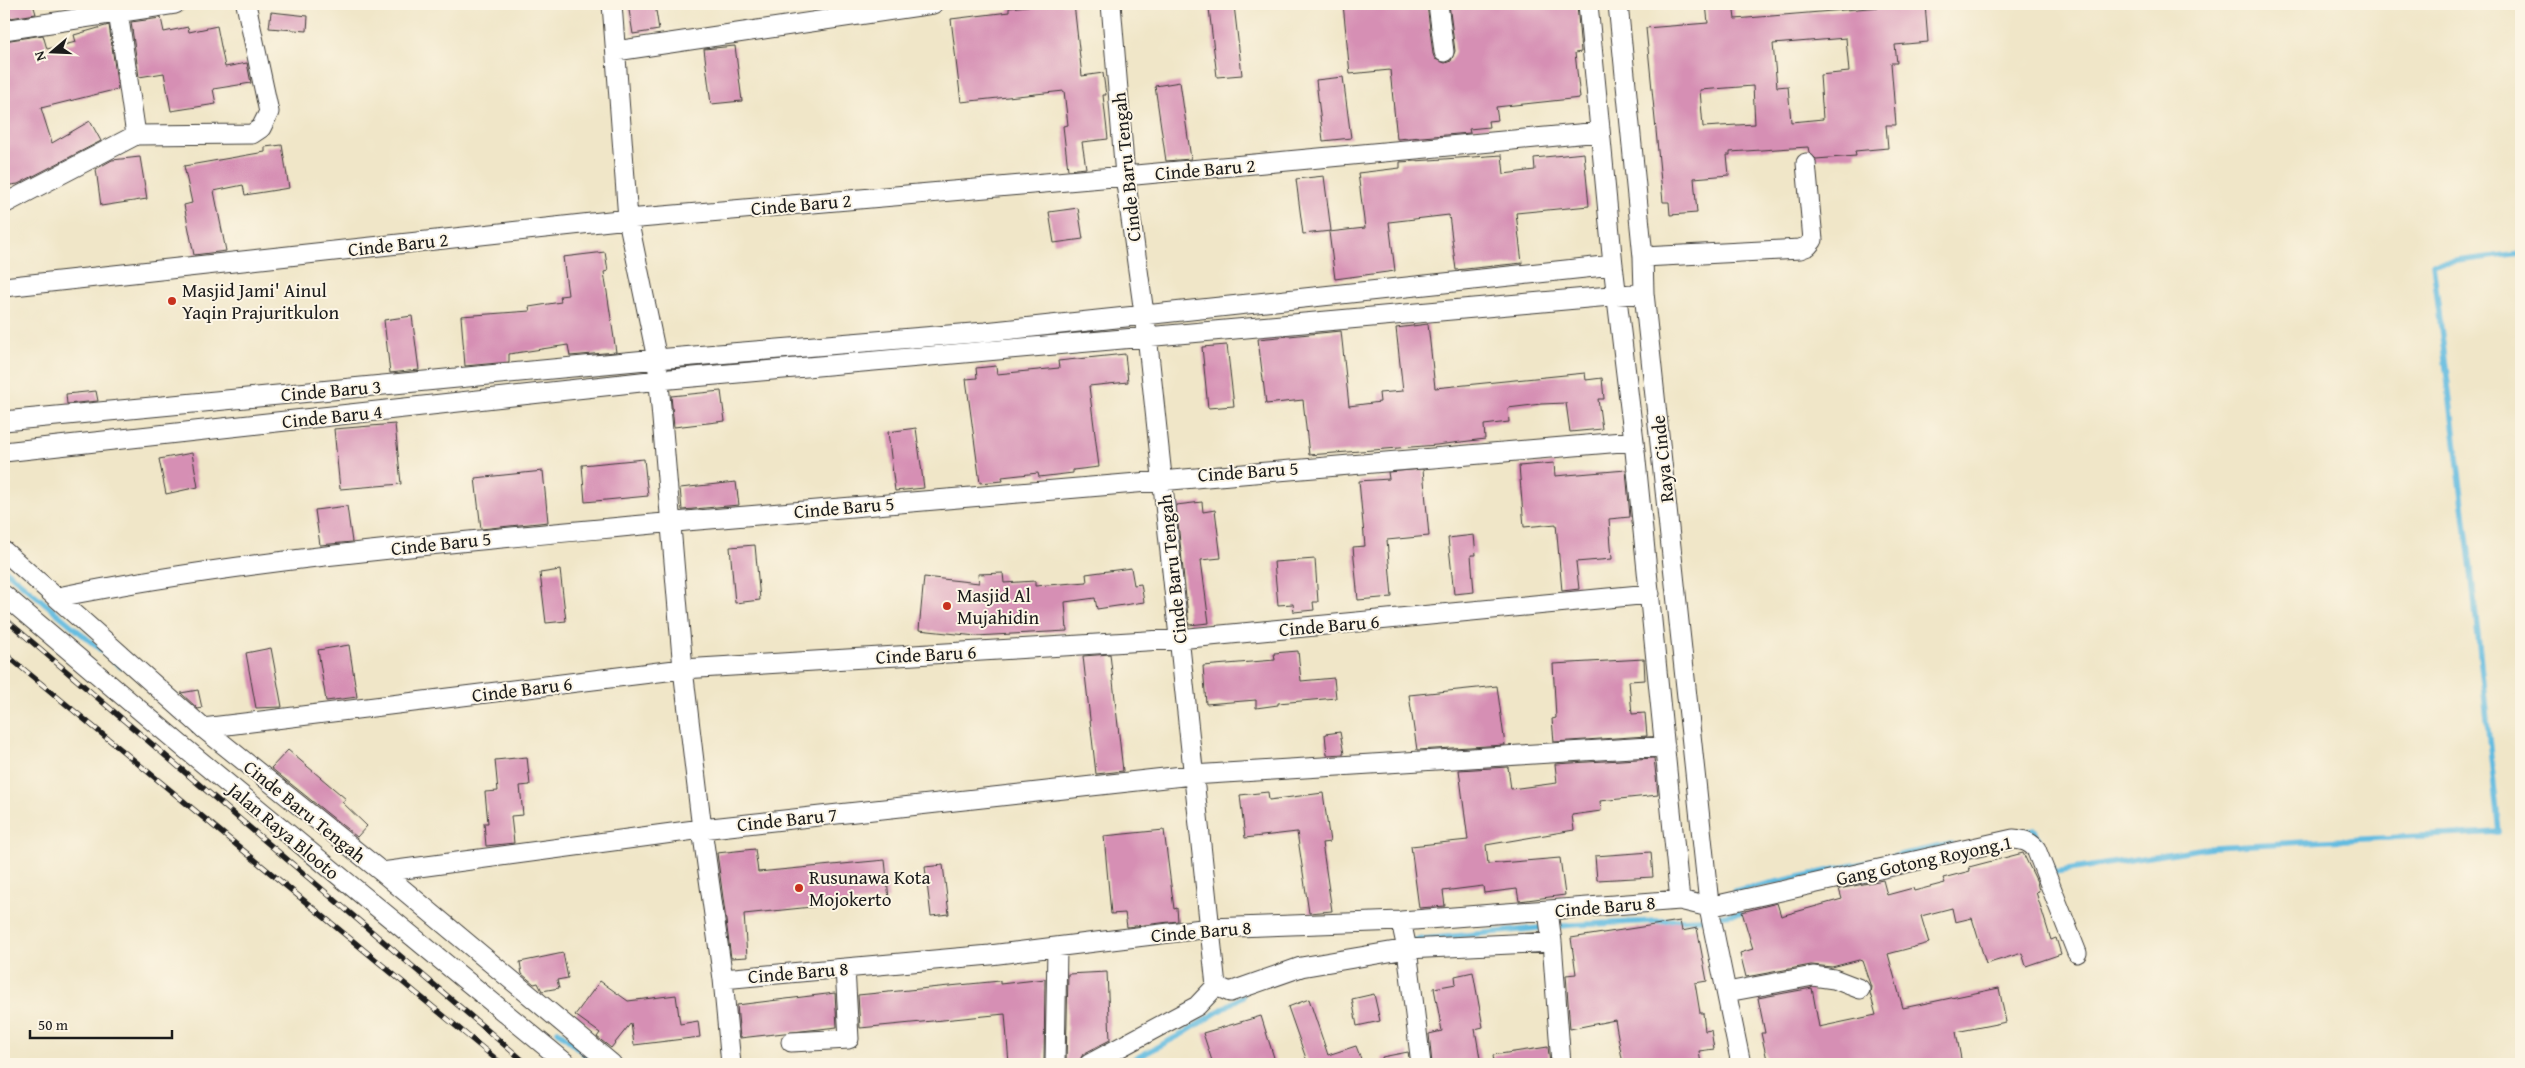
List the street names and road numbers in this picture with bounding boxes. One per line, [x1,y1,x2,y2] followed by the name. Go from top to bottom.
[1104,91,1148,243] street label: Cinde Baru Tengah
[1154,151,1256,187] street label: Cinde Baru 2
[750,186,852,222] street label: Cinde Baru 2
[346,225,450,263] street label: Cinde Baru 2
[280,372,382,408] street label: Cinde Baru 3
[280,397,384,435] street label: Cinde Baru 4
[1643,414,1681,504] street label: Raya Cinde
[1197,454,1299,488] street label: Cinde Baru 5
[793,489,895,525] street label: Cinde Baru 5
[1150,493,1194,645] street label: Cinde Baru Tengah
[389,524,493,562] street label: Cinde Baru 5
[1278,607,1380,643] street label: Cinde Baru 6
[875,637,977,671] street label: Cinde Baru 6
[470,669,574,709] street label: Cinde Baru 6
[238,753,372,869] street label: Cinde Baru Tengah
[220,775,346,886] street label: Jalan Raya Blooto
[735,800,839,838] street label: Cinde Baru 7
[1833,828,2015,892] street label: Gang Gotong Royong.1
[1554,888,1656,924] street label: Cinde Baru 8
[1150,913,1252,949] street label: Cinde Baru 8
[747,954,849,990] street label: Cinde Baru 8

